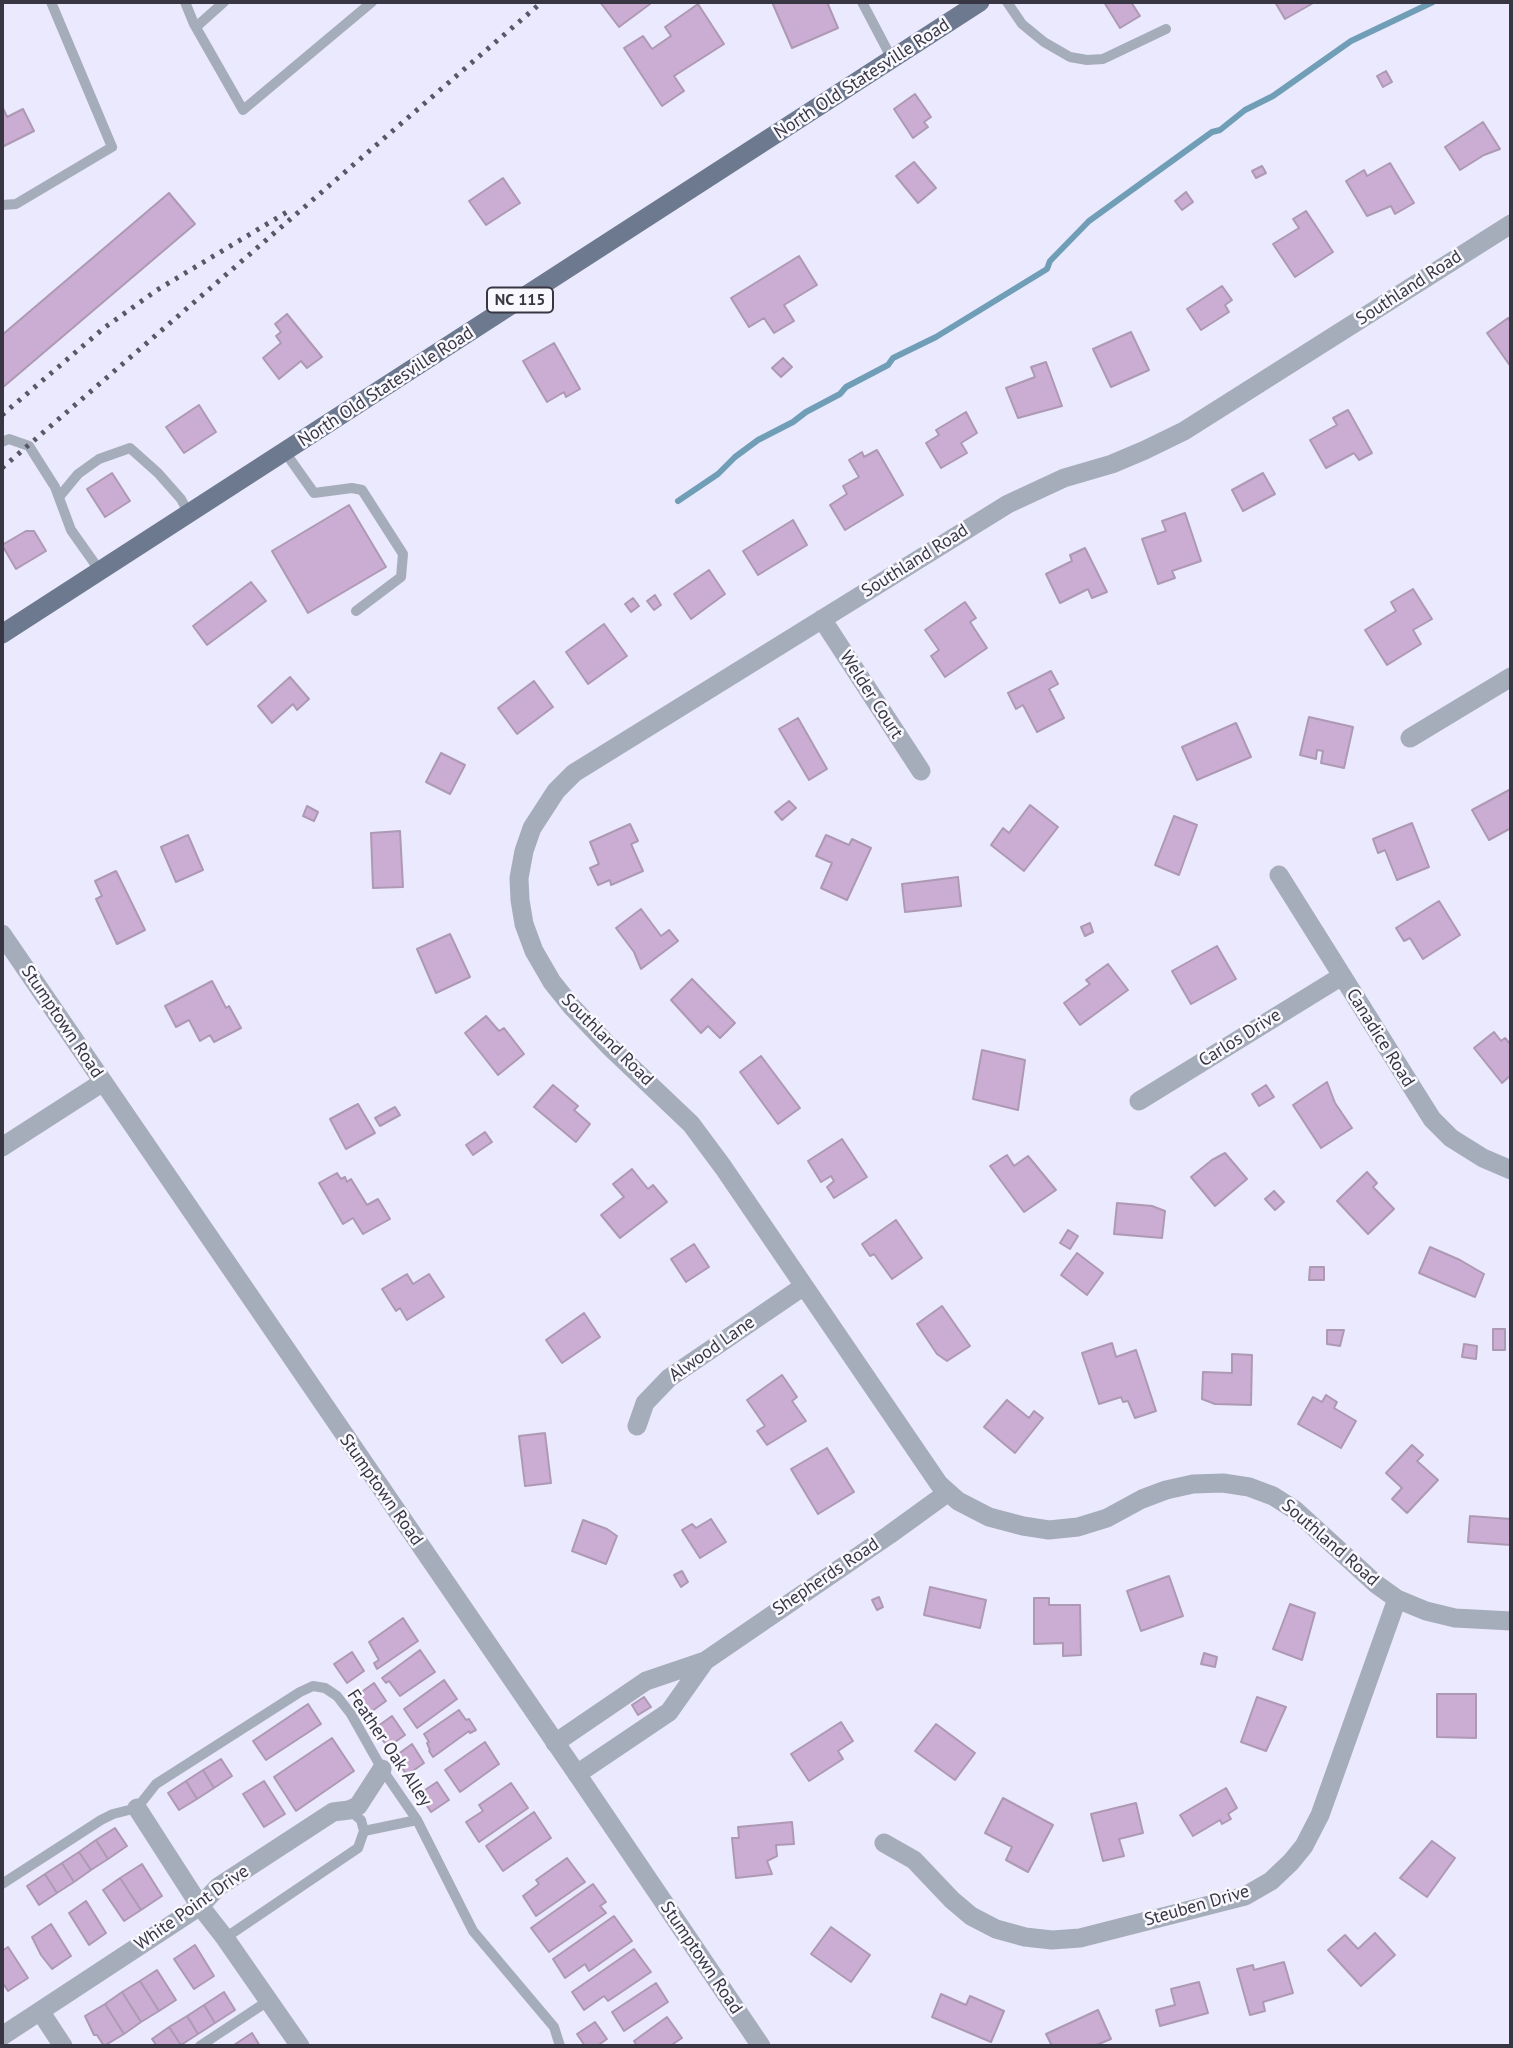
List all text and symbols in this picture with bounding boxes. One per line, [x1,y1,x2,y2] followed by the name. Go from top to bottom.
[770,14,954,144] street label: North Old Statesville Road
[1352,246,1466,330] street label: Southland Road
[487,288,553,312] road number: NC 115
[294,322,478,452] street label: North Old Statesville Road
[858,520,972,602] street label: Southland Road
[835,647,907,743] street label: Welder Court
[16,962,108,1082] street label: Stumptown Road
[1341,985,1419,1091] street label: Canadice Road
[556,989,658,1091] street label: Southland Road
[1195,1004,1285,1072] street label: Carlos Drive
[665,1312,759,1386] street label: Alwood Lane
[335,1430,427,1550] street label: Stumptown Road
[1277,1495,1383,1591] street label: Southland Road
[769,1533,883,1621] street label: Shepherds Road
[342,1685,436,1811] street label: Feather Oak Alley
[131,1861,253,1955] street label: White Point Drive
[1142,1881,1252,1931] street label: Steuben Drive
[655,1898,747,2018] street label: Stumptown Road

